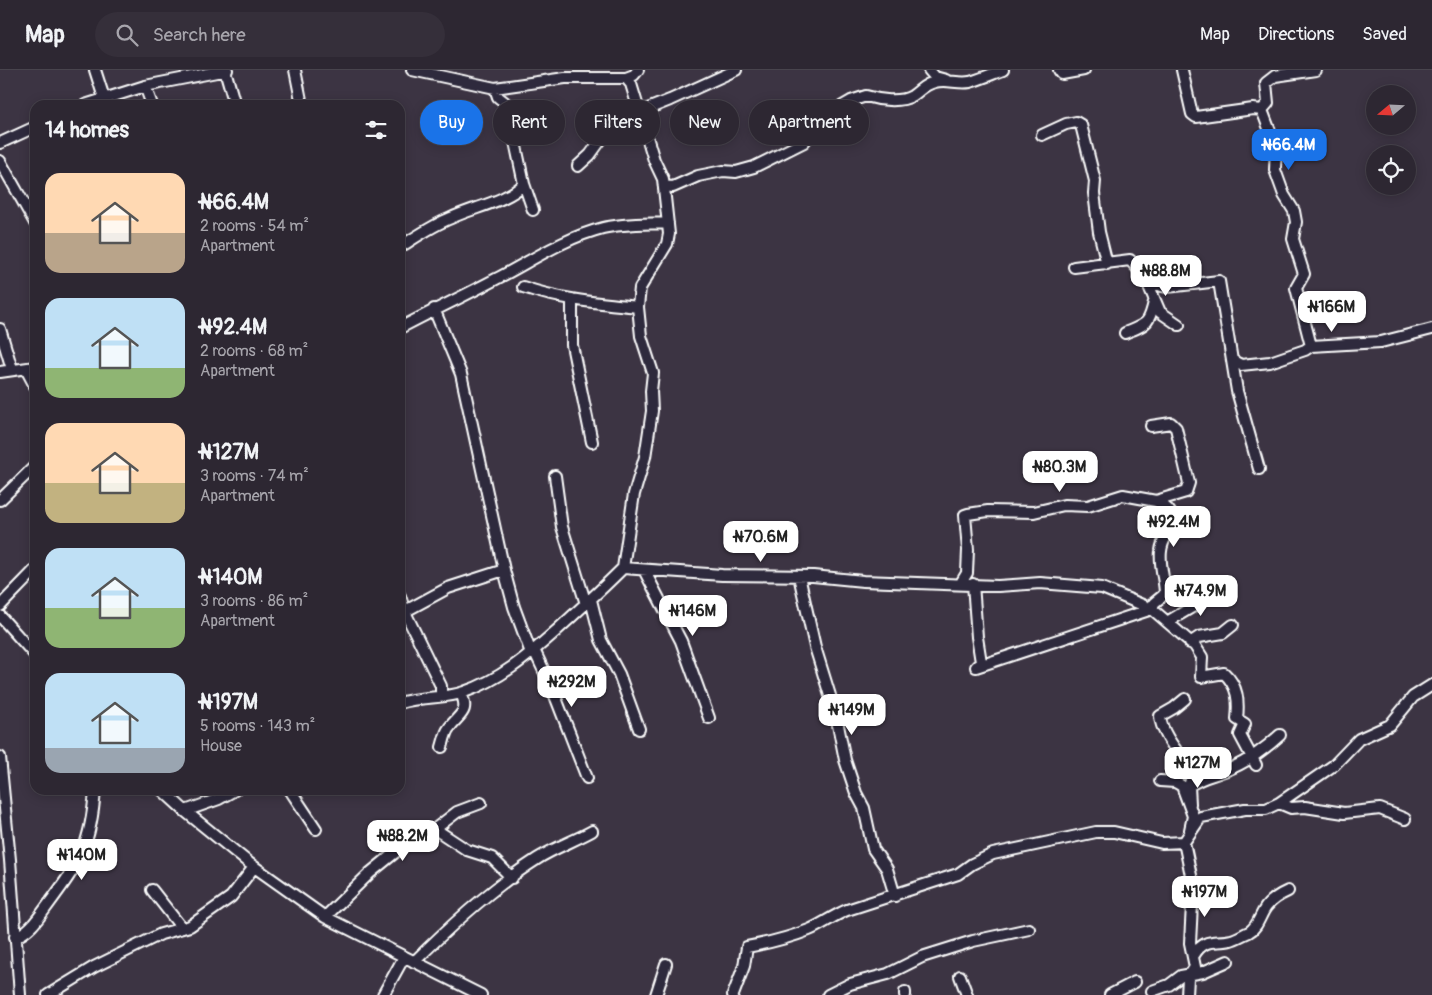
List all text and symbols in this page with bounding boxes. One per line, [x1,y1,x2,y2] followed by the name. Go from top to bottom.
[95,12,445,57] search box
[25,20,65,49] text: Map
[113,21,141,49] icon: search
[153,23,246,47] text: Search here
[1200,23,1230,46] text: Map
[1258,23,1334,46] text: Directions
[1362,23,1407,46] text: Saved
[1366,85,1416,135] north arrow
[1366,85,1416,195] map controls
[420,100,483,145] chip: Buy
[493,100,565,145] chip: Rent
[575,100,660,145] chip: Filters
[670,100,739,145] chip: New
[749,100,869,145] chip: Apartment
[362,116,390,144] icon: filters
[45,117,129,144] text: 14 homes
[1248,128,1330,171] pin: ₦66.4M
[1263,135,1315,155] text: ₦66.4M
[1366,145,1416,195] button: locate
[200,189,269,216] text: ₦66.4M
[85,193,145,253] icon: home
[200,216,309,236] text: 2 rooms · 54 m²
[200,236,275,256] text: Apartment
[1125,254,1207,297] pin: ₦88.8M
[1142,261,1190,281] text: ₦88.8M
[1297,290,1367,333] pin: ₦166M
[1309,297,1355,317] text: ₦166M
[200,314,267,341] text: ₦92.4M
[85,318,145,378] icon: home
[200,341,308,361] text: 2 rooms · 68 m²
[200,361,275,381] text: Apartment
[200,439,259,466] text: ₦127M
[85,443,145,503] icon: home
[1019,450,1101,493] pin: ₦80.3M
[1034,457,1086,477] text: ₦80.3M
[200,466,309,486] text: 3 rooms · 74 m²
[200,486,275,506] text: Apartment
[1133,506,1215,548] pin: ₦92.4M
[1148,512,1200,532] text: ₦92.4M
[720,520,802,563] pin: ₦70.6M
[734,527,788,547] text: ₦70.6M
[200,564,262,591] text: ₦140M
[85,568,145,628] icon: home
[1160,574,1242,617] pin: ₦74.9M
[1176,581,1226,601] text: ₦74.9M
[200,591,308,611] text: 3 rooms · 86 m²
[658,594,728,637] pin: ₦146M
[670,601,716,621] text: ₦146M
[200,611,275,631] text: Apartment
[537,666,607,708] pin: ₦292M
[548,672,596,692] text: ₦292M
[200,689,258,716] text: ₦197M
[85,693,145,753] icon: home
[817,694,887,736] pin: ₦149M
[830,700,874,720] text: ₦149M
[200,716,315,736] text: 5 rooms · 143 m²
[200,736,242,756] text: House
[1163,746,1233,789] pin: ₦127M
[1176,753,1220,773] text: ₦127M
[362,820,444,862] pin: ₦88.2M
[378,826,428,846] text: ₦88.2M
[47,838,117,881] pin: ₦140M
[58,845,106,865] text: ₦140M
[1170,876,1240,918] pin: ₦197M
[1183,882,1227,902] text: ₦197M

